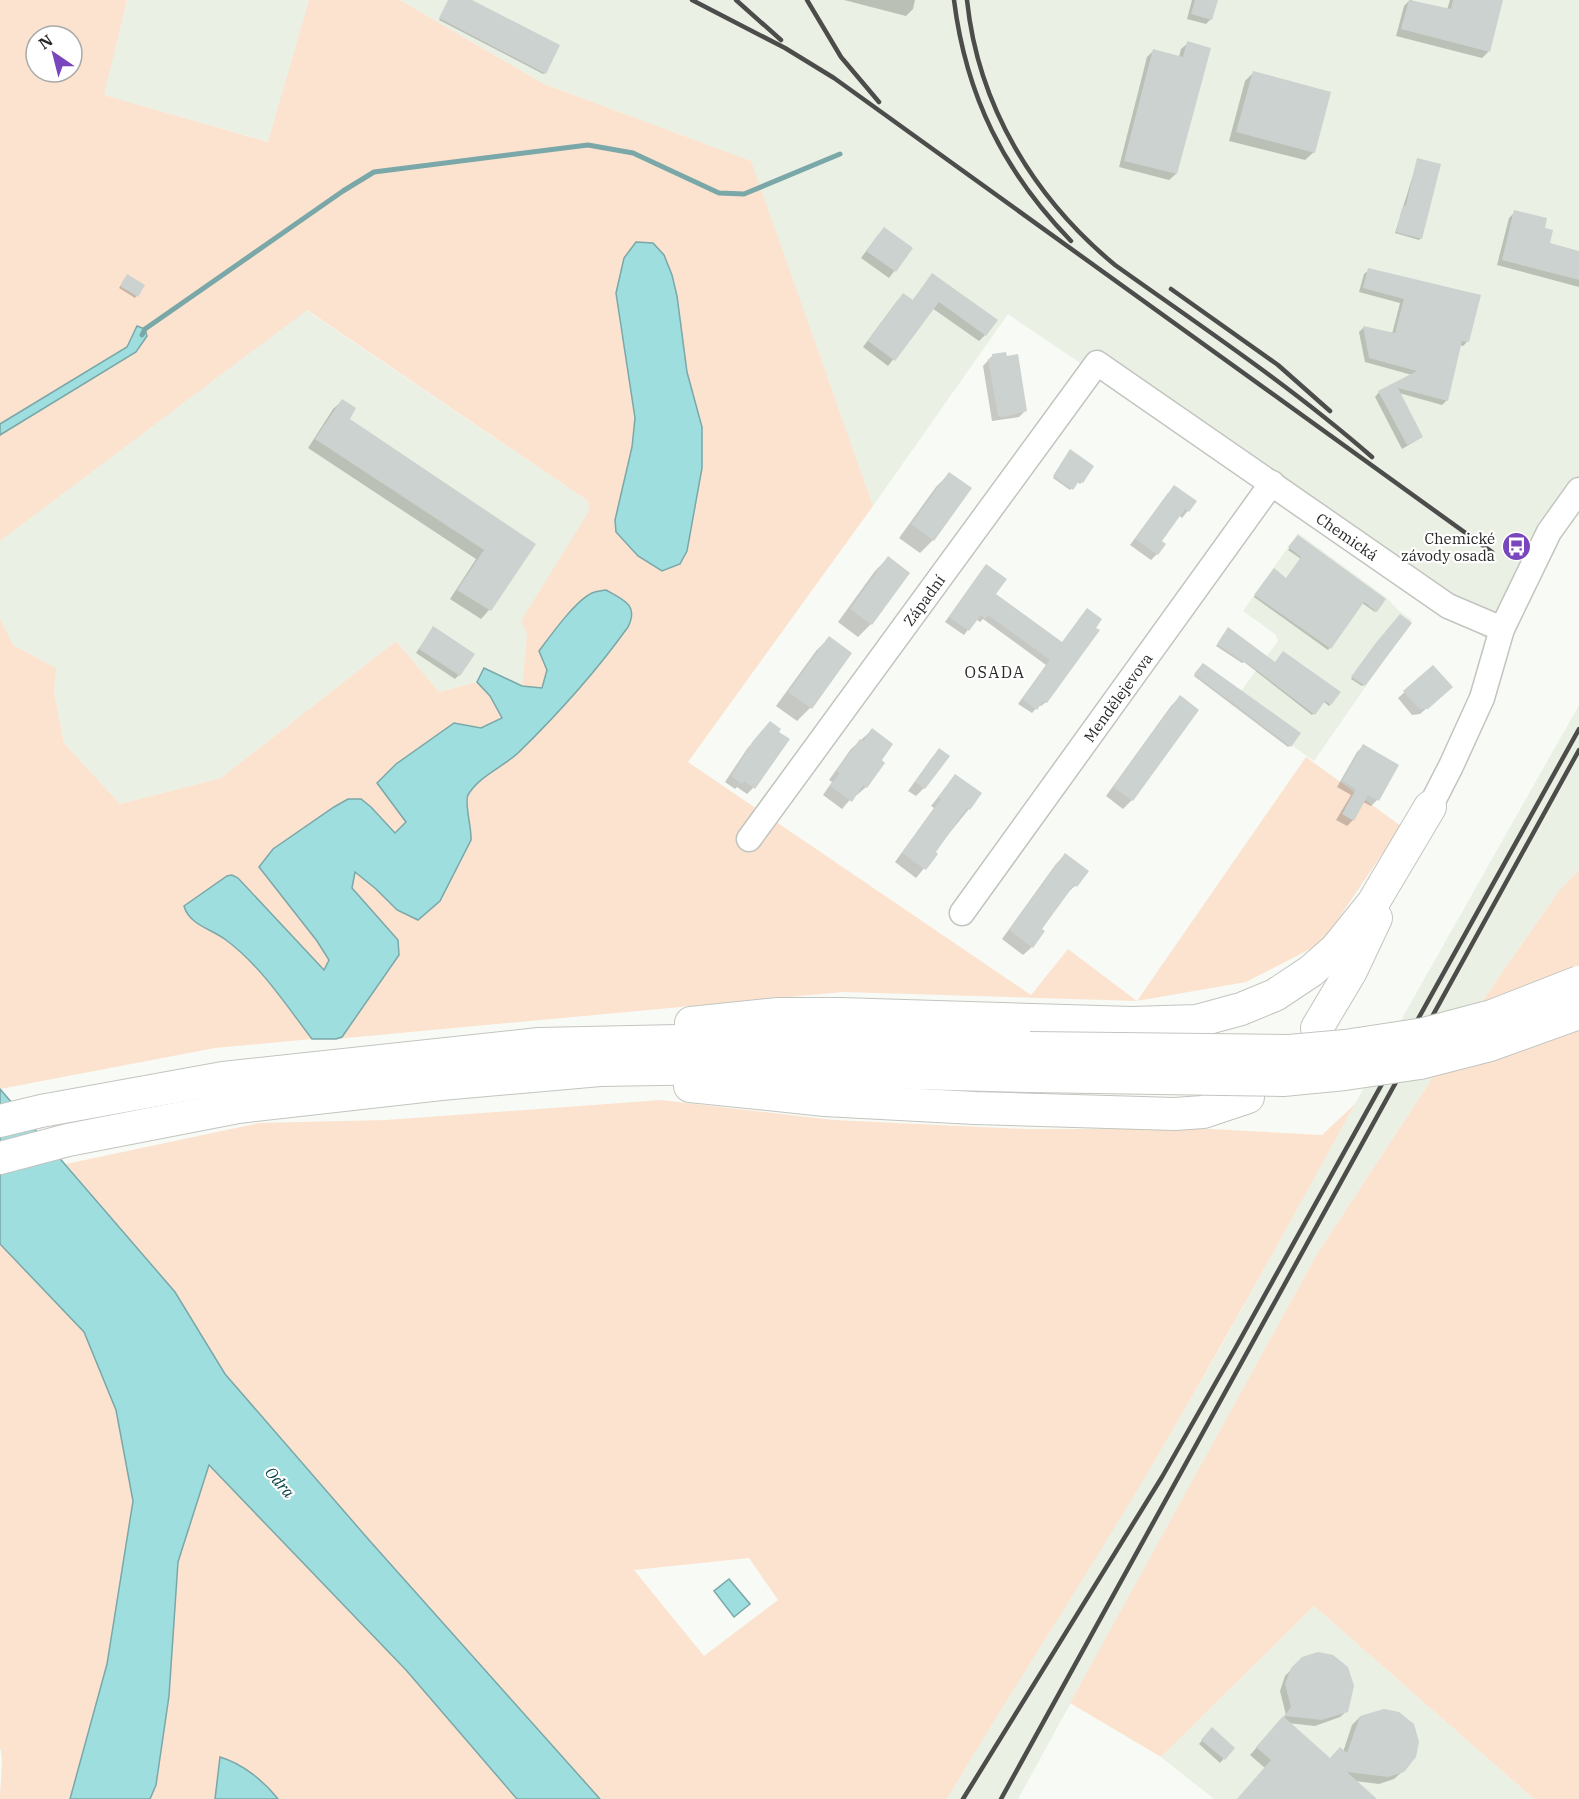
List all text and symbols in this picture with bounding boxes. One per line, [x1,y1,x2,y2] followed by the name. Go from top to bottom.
[24,24,84,84] north arrow
[34,30,56,54] text: N
[1313,508,1382,564] street label: Chemická
[1401,529,1495,565] place label: Chemické závody osada
[1500,531,1532,563] bus stop icon: Chemické závody osada
[899,571,949,629] street label: Západní
[1079,649,1156,745] street label: Mendělejevova
[964,662,1026,682] district label: OSADA
[261,1462,299,1502] water label: Odra

